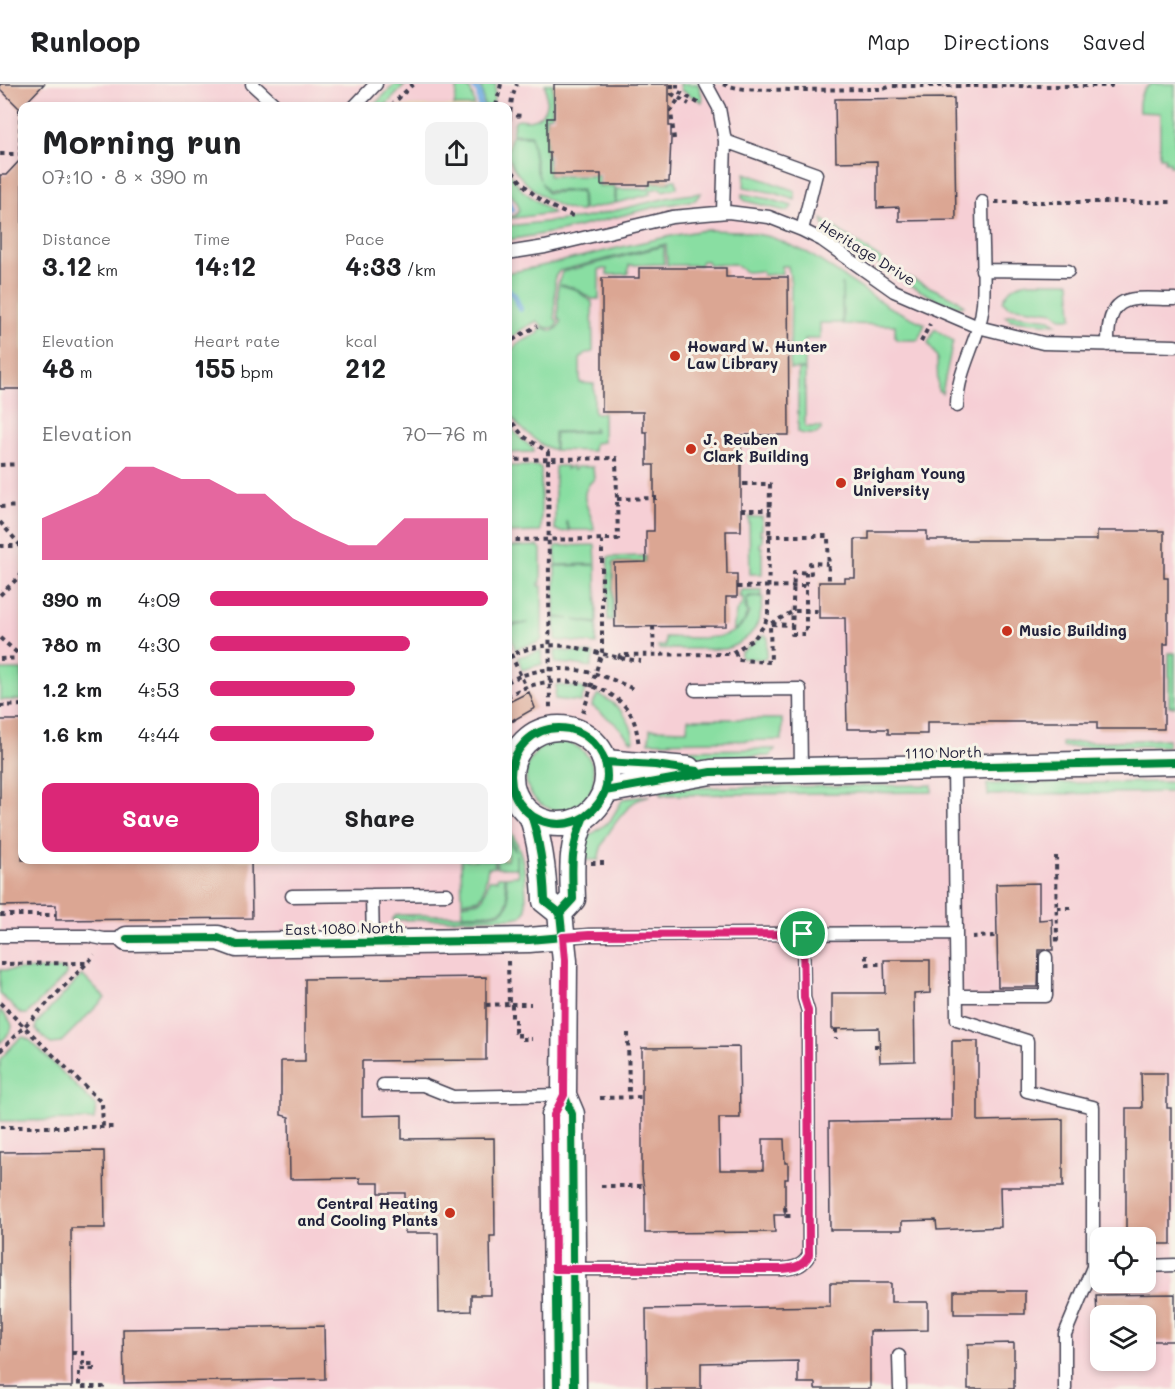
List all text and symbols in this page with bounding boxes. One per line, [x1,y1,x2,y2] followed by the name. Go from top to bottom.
[30,23,141,59] text: Runloop
[867,28,910,55] text: Map
[943,28,1050,55] text: Directions
[1083,28,1145,55] text: Saved
[42,119,242,162] text: Morning run
[425,122,488,185] button: share
[42,163,208,189] text: 07:10 · 8 × 390 m
[815,214,920,290] street label: Heritage Drive
[42,228,111,249] text: Distance
[194,228,230,249] text: Time
[345,228,384,249] text: Pace
[42,249,92,283] text: 3.12
[194,249,256,283] text: 14:12
[345,249,401,283] text: 4:33
[92,259,118,280] text: km
[401,259,436,280] text: /km
[42,330,114,351] text: Elevation
[194,330,280,351] text: Heart rate
[345,330,377,351] text: kcal
[687,336,827,373] place label: Howard W. Hunter Law Library
[668,349,682,363] marker: Howard W. Hunter Law Library
[42,351,75,385] text: 48
[194,351,236,385] text: 155
[345,351,386,385] text: 212
[75,361,92,382] text: m
[236,361,273,382] text: bpm
[42,420,132,446] text: Elevation
[403,420,488,446] text: 70–76 m
[703,429,809,466] place label: J. Reuben Clark Building
[684,442,698,456] marker: J. Reuben Clark Building
[853,463,965,500] place label: Brigham Young University
[834,476,848,490] marker: Brigham Young University
[42,586,102,612] text: 390 m
[138,586,180,612] text: 4:09
[1019,620,1127,640] place label: Music Building
[1000,624,1014,638] marker: Music Building
[42,631,101,657] text: 780 m
[138,631,180,657] text: 4:30
[42,676,102,702] text: 1.2 km
[138,676,179,702] text: 4:53
[42,721,103,747] text: 1.6 km
[138,721,179,747] text: 4:44
[904,741,982,763] street label: 1110 North
[42,783,259,852] button: Save
[271,783,488,852] button: Share
[777,908,828,959] pin
[285,917,403,939] street label: East 1080 North
[786,917,819,950] icon: arrive
[298,1193,438,1230] place label: Central Heating and Cooling Plants
[443,1206,457,1220] marker: Central Heating and Cooling Plants
[1090,1227,1156,1371] map controls
[1090,1227,1156,1293] button: locate
[1090,1305,1156,1371] button: layers

